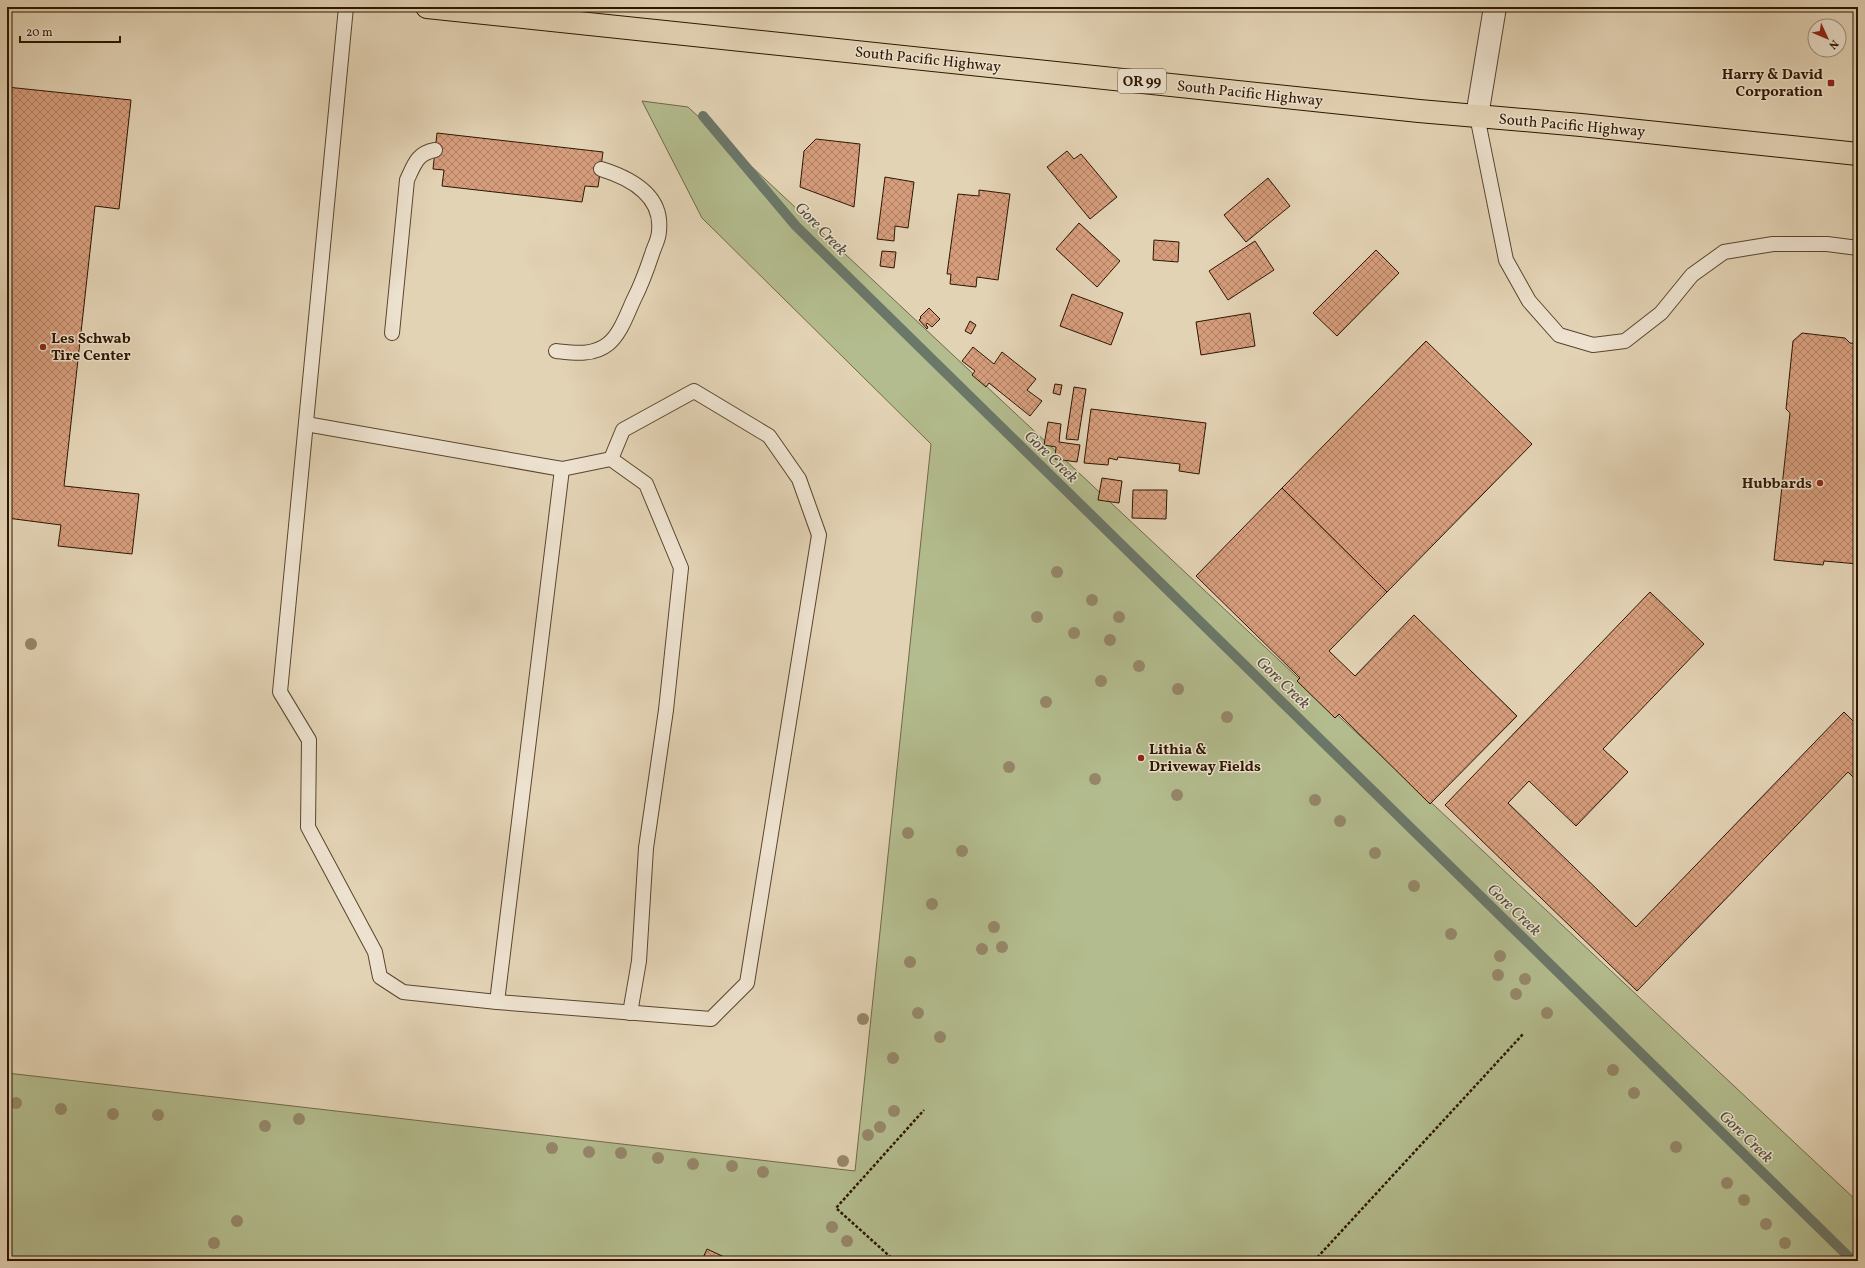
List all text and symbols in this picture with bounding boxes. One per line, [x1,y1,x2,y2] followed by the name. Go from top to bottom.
[20,18,120,44] scale bar
[1807,18,1847,58] north arrow
[26,25,53,41] text: 20 m
[1825,36,1841,52] text: N
[854,42,1002,79] street label: South Pacific Highway
[1722,65,1823,103] place label: Harry & David Corporation
[1118,69,1166,93] road number: OR 99
[1176,76,1324,113] street label: South Pacific Highway
[1826,78,1836,88] marker: Harry & David Corporation
[1498,110,1646,143] street label: South Pacific Highway
[789,198,852,262] water label: Gore Creek
[51,329,131,367] place label: Les Schwab Tire Center
[38,342,48,352] marker: Les Schwab Tire Center
[1019,426,1083,489] water label: Gore Creek
[1742,474,1812,495] place label: Hubbards
[1815,478,1825,488] marker: Hubbards
[1251,652,1315,715] water label: Gore Creek
[1149,740,1261,778] place label: Lithia & Driveway Fields
[1136,753,1146,763] marker: Lithia & Driveway Fields
[1482,879,1546,942] water label: Gore Creek
[1714,1106,1778,1169] water label: Gore Creek

